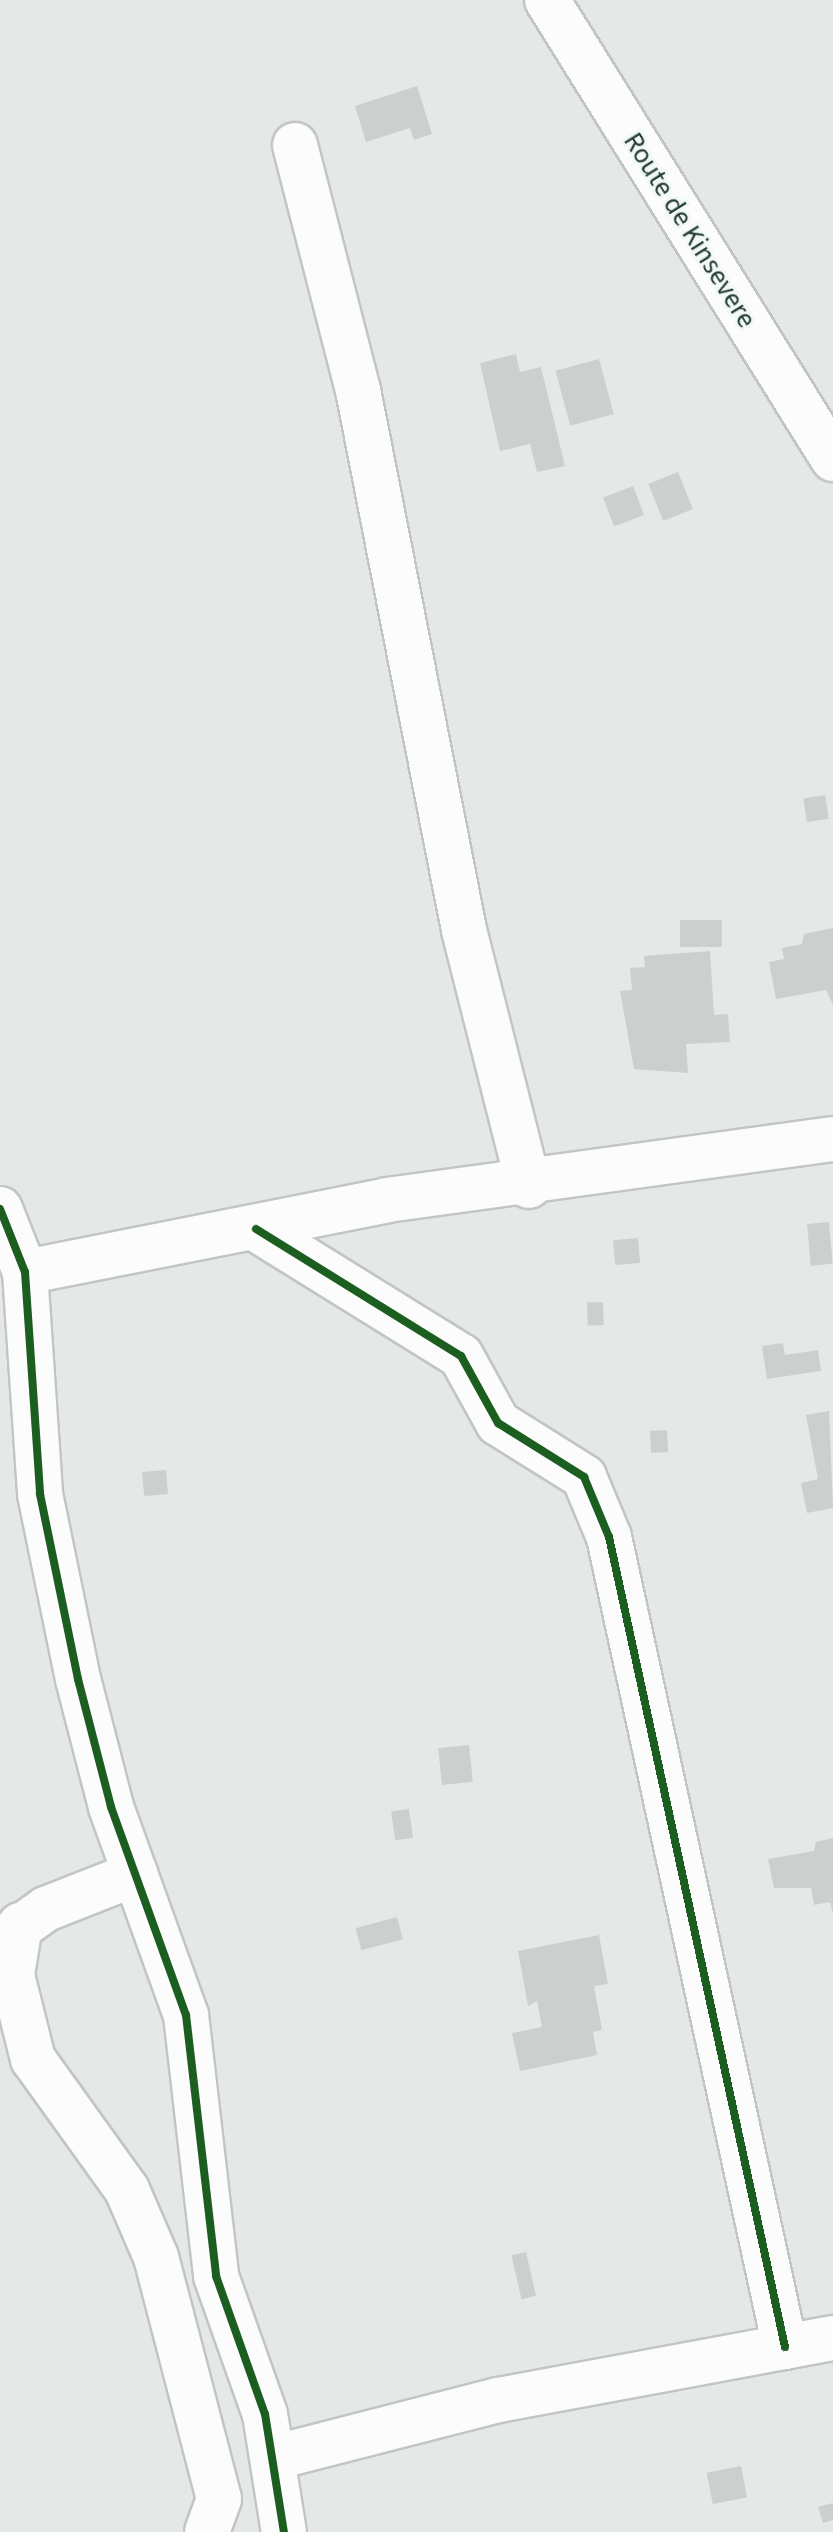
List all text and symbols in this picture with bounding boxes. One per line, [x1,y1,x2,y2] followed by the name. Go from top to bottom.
[616,126,764,334] street label: Route de Kinsevere

